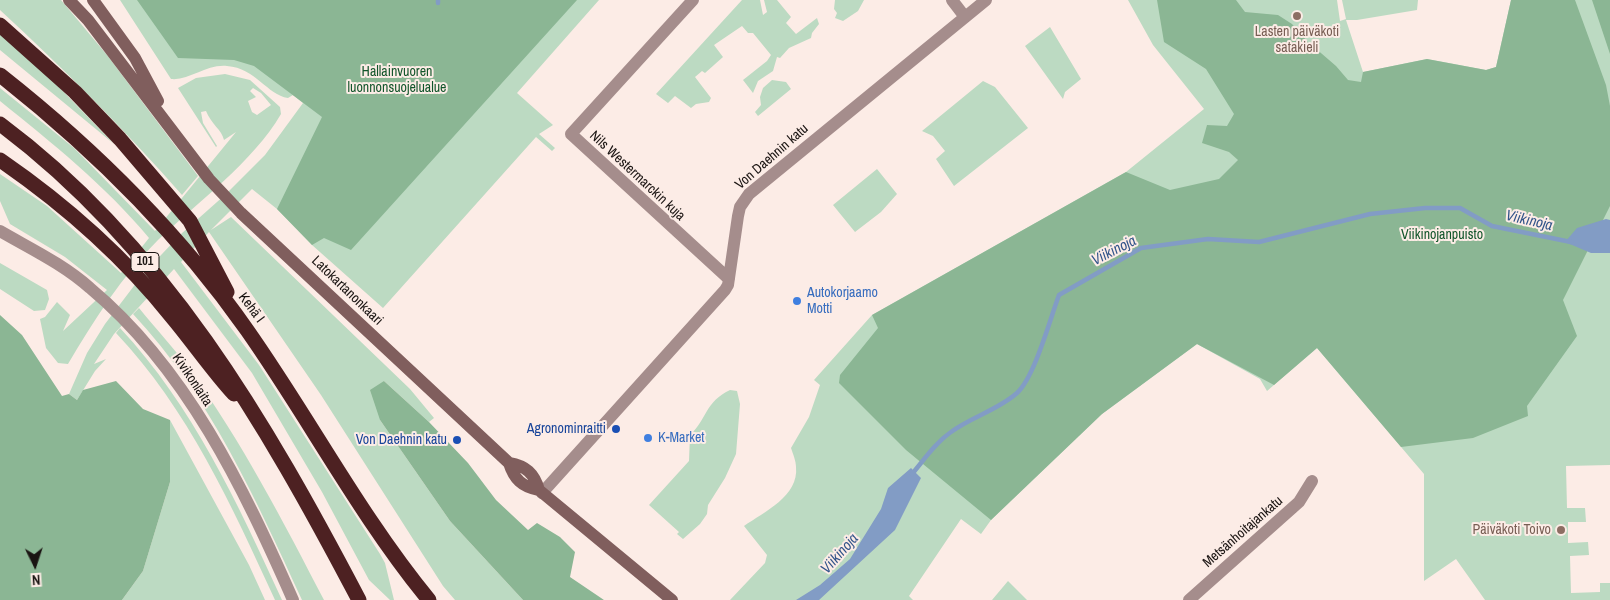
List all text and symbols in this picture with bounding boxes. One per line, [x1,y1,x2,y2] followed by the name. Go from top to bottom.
[1291,10,1303,22] marker: Lasten päiväkoti satakieli
[1255,24,1339,56] place label: Lasten päiväkoti satakieli
[348,64,446,96] park label: Hallainvuoren luonnonsuojelualue
[732,121,812,193] street label: Von Daehnin katu
[586,128,688,224] street label: Nils Westermarckin kuja
[1504,207,1554,235] water label: Viikinoja
[1401,227,1483,243] park label: Viikinojanpuisto
[1089,232,1139,270] water label: Viikinoja
[131,252,159,272] road number: 101
[308,253,386,329] street label: Latokartanonkaari
[807,285,878,318] place label: Autokorjaamo Motti
[234,290,268,326] street label: Kehä I
[791,295,803,307] marker: Autokorjaamo Motti
[168,350,216,410] street label: Kivikonlaita
[527,421,606,437] place label: Agronominraitti
[610,423,622,435] marker: Agronominraitti
[658,430,705,446] place label: K-Market
[356,432,447,448] place label: Von Daehnin katu
[642,432,654,444] marker: K-Market
[451,434,463,446] marker: Von Daehnin katu
[1200,493,1286,571] street label: Metsänhoitajankatu
[1473,522,1551,538] place label: Päiväkoti Toivo
[1555,524,1567,536] marker: Päiväkoti Toivo
[817,530,863,578] water label: Viikinoja
[10,540,60,590] north arrow
[31,571,41,589] text: N

